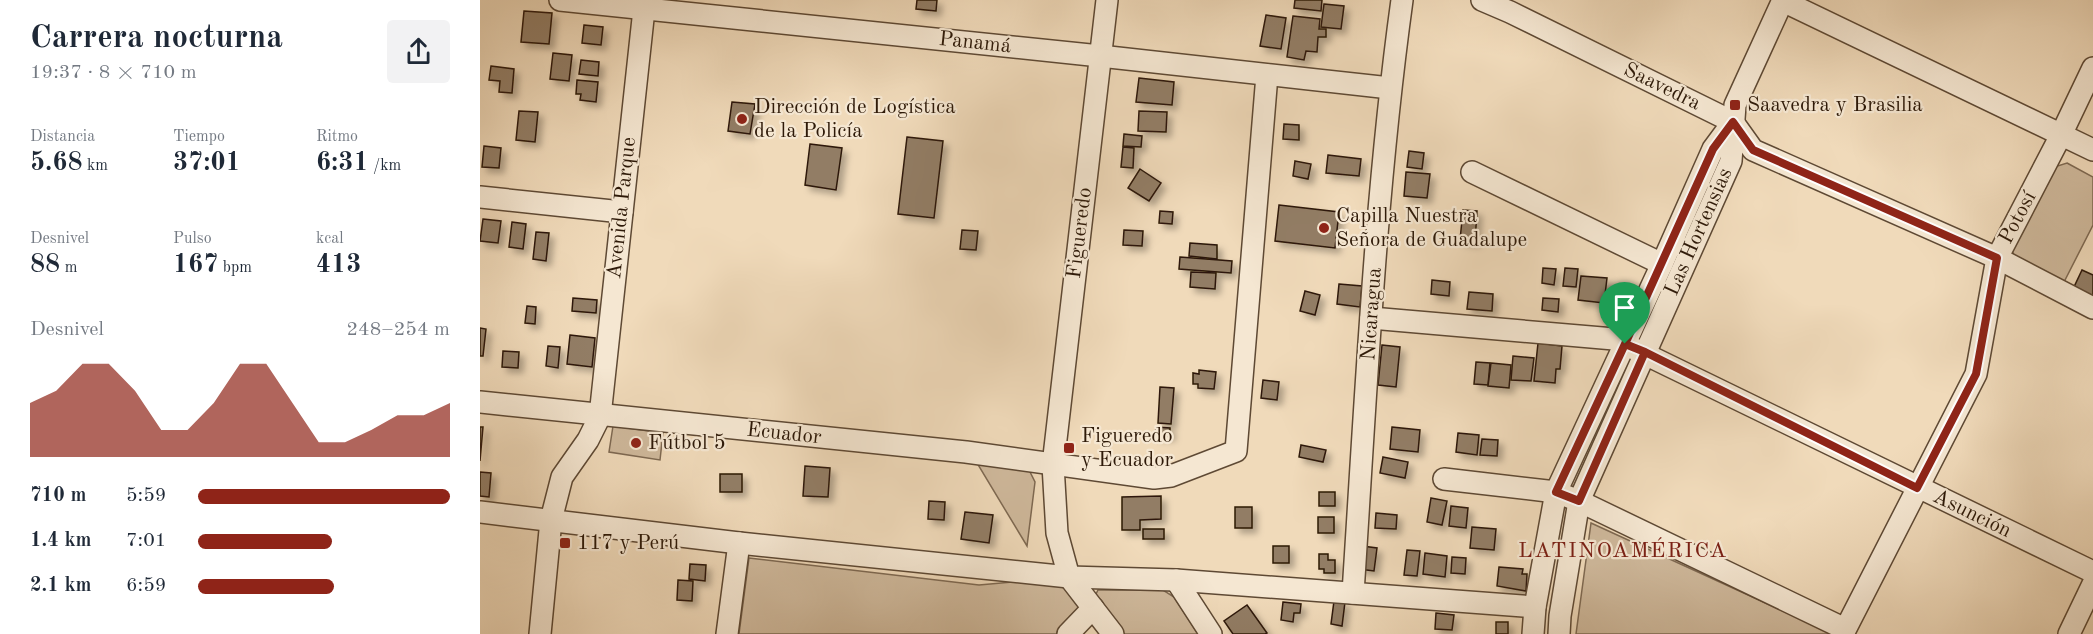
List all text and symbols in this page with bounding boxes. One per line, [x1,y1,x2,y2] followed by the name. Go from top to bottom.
[387,20,450,83] button: share
[30,22,283,55] text: Carrera nocturna
[938,29,1012,57] street label: Panamá
[1620,59,1704,115] street label: Saavedra
[30,63,197,83] text: 19:37 · 8 × 710 m
[1747,95,1923,116] place label: Saavedra y Brasilia
[754,97,956,142] place label: Dirección de Logística de la Policía
[1728,98,1742,112] marker: Saavedra y Brasilia
[735,112,749,126] marker: Dirección de Logística de la Policía
[30,129,95,145] text: Distancia
[173,129,225,145] text: Tiempo
[316,129,358,145] text: Ritmo
[604,136,640,280] street label: Avenida Parque
[30,150,83,176] text: 5.68
[173,150,241,176] text: 37:01
[316,150,369,176] text: 6:31
[83,158,108,174] text: km
[369,158,401,174] text: /km
[1661,165,1737,299] street label: Las Hortensias
[1064,186,1096,280] street label: Figueredo
[1996,188,2041,248] street label: Potosí
[1336,206,1527,251] place label: Capilla Nuestra Señora de Guadalupe
[1317,221,1331,235] marker: Capilla Nuestra Señora de Guadalupe
[30,231,89,247] text: Desnivel
[173,231,212,247] text: Pulso
[316,231,344,247] text: kcal
[30,252,60,278] text: 88
[173,252,218,278] text: 167
[316,252,361,278] text: 413
[60,260,77,276] text: m
[218,260,252,276] text: bpm
[1358,267,1386,361] street label: Nicaragua
[1599,282,1650,344] pin
[1608,291,1641,324] icon: arrive
[30,320,104,340] text: Desnivel
[347,320,450,340] text: 248–254 m
[745,420,823,448] street label: Ecuador
[1081,426,1174,471] place label: Figueredo y Ecuador
[648,433,726,454] place label: Fútbol 5
[629,436,643,450] marker: Fútbol 5
[1062,441,1076,455] marker: Figueredo y Ecuador
[30,486,86,506] text: 710 m
[126,486,166,506] text: 5:59
[1930,486,2014,542] street label: Asunción
[30,531,92,551] text: 1.4 km
[126,531,166,551] text: 7:01
[577,533,679,554] place label: 117 y Perú
[558,536,572,550] marker: 117 y Perú
[1518,537,1728,562] district label: LATINOAMÉRICA
[30,576,92,596] text: 2.1 km
[126,576,166,596] text: 6:59

